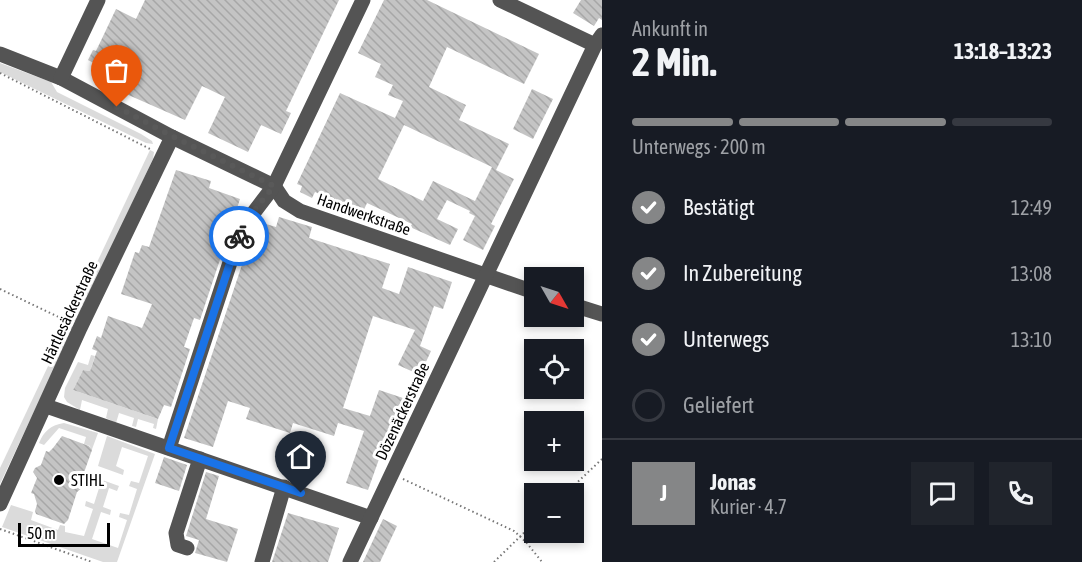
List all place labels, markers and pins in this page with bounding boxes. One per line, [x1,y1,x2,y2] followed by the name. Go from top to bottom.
[91,45,142,107] pin
[275,431,326,493] pin
[71,471,105,489] place label: STIHL
[52,473,66,487] marker: STIHL

